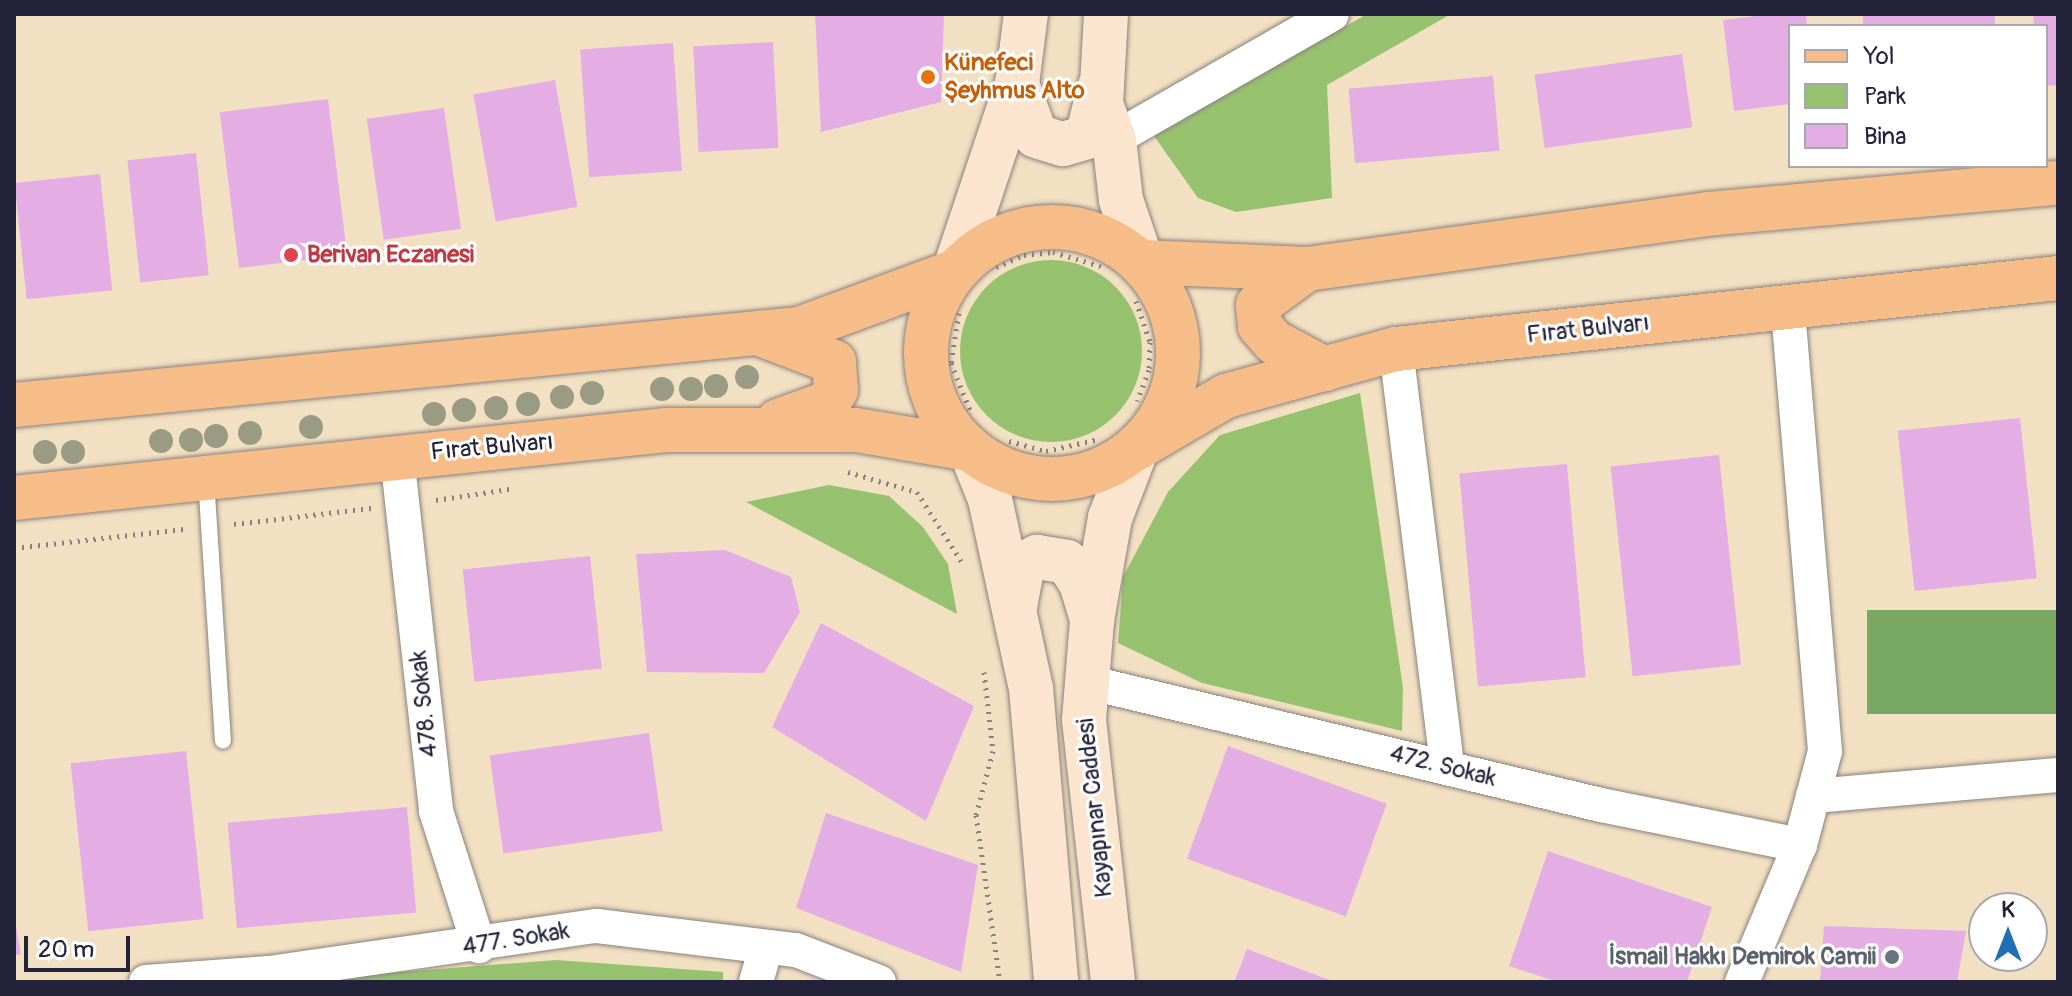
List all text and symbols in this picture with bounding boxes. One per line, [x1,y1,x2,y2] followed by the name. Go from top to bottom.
[1788,24,2048,168] legend
[1864,42,1894,71] text: Yol
[944,49,1085,105] place label: Künefeci Şeyhmus Alto
[919,68,937,86] marker: Künefeci Şeyhmus Alto
[1864,82,1906,111] text: Park
[1864,122,1906,151] text: Bina
[307,241,474,269] place label: Berivan Eczanesi
[282,246,300,264] marker: Berivan Eczanesi
[1525,308,1651,350] street label: Fırat Bulvarı
[429,427,555,467] street label: Fırat Bulvarı
[404,649,444,759] street label: 478. Sokak
[1071,717,1119,899] street label: Kayapınar Caddesi
[1387,739,1499,793] street label: 472. Sokak
[1968,892,2048,972] north arrow
[2001,896,2015,924] text: K
[460,916,572,962] street label: 477. Sokak
[28,920,134,970] scale bar
[38,935,94,964] text: 20 m
[1609,943,1876,971] place label: İsmail Hakkı Demirok Camii
[1883,948,1901,966] marker: İsmail Hakkı Demirok Camii

